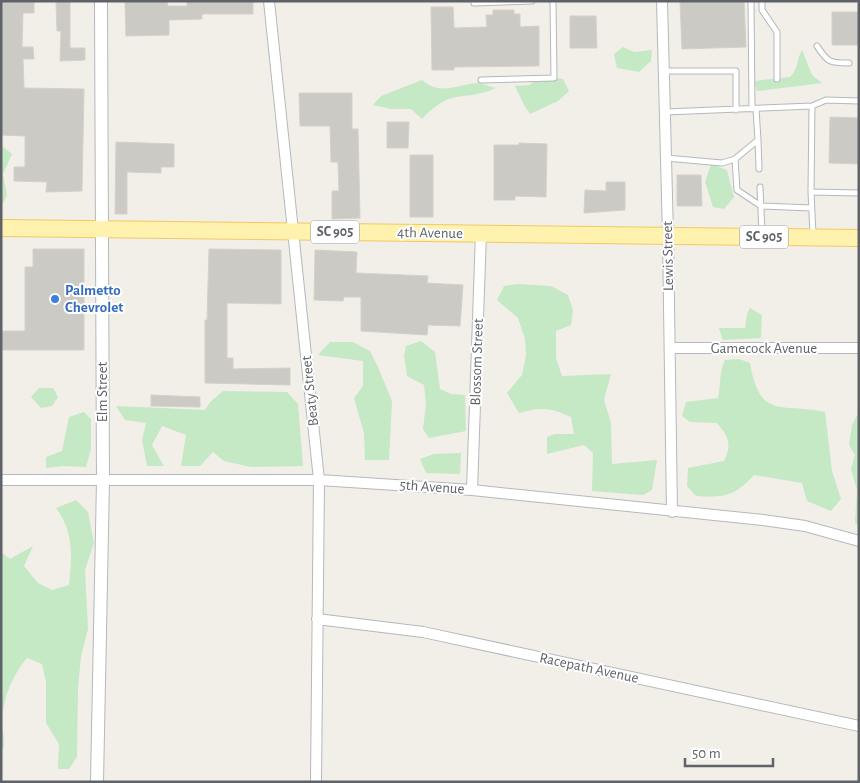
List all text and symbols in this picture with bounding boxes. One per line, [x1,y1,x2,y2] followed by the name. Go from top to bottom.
[311,220,359,243] road number: SC 905
[660,221,676,291] street label: Lewis Street
[397,225,463,241] street label: 4th Avenue
[740,226,788,248] road number: SC 905
[65,283,123,315] place label: Palmetto Chevrolet
[49,293,61,305] marker: Palmetto Chevrolet
[468,318,486,406] street label: Blossom Street
[711,341,817,356] street label: Gamecock Avenue
[299,355,321,427] street label: Beaty Street
[95,361,110,422] street label: Elm Street
[399,477,465,497] street label: 5th Avenue
[538,650,640,686] street label: Racepath Avenue
[685,736,772,768] scale bar
[692,746,721,761] text: 50 m

